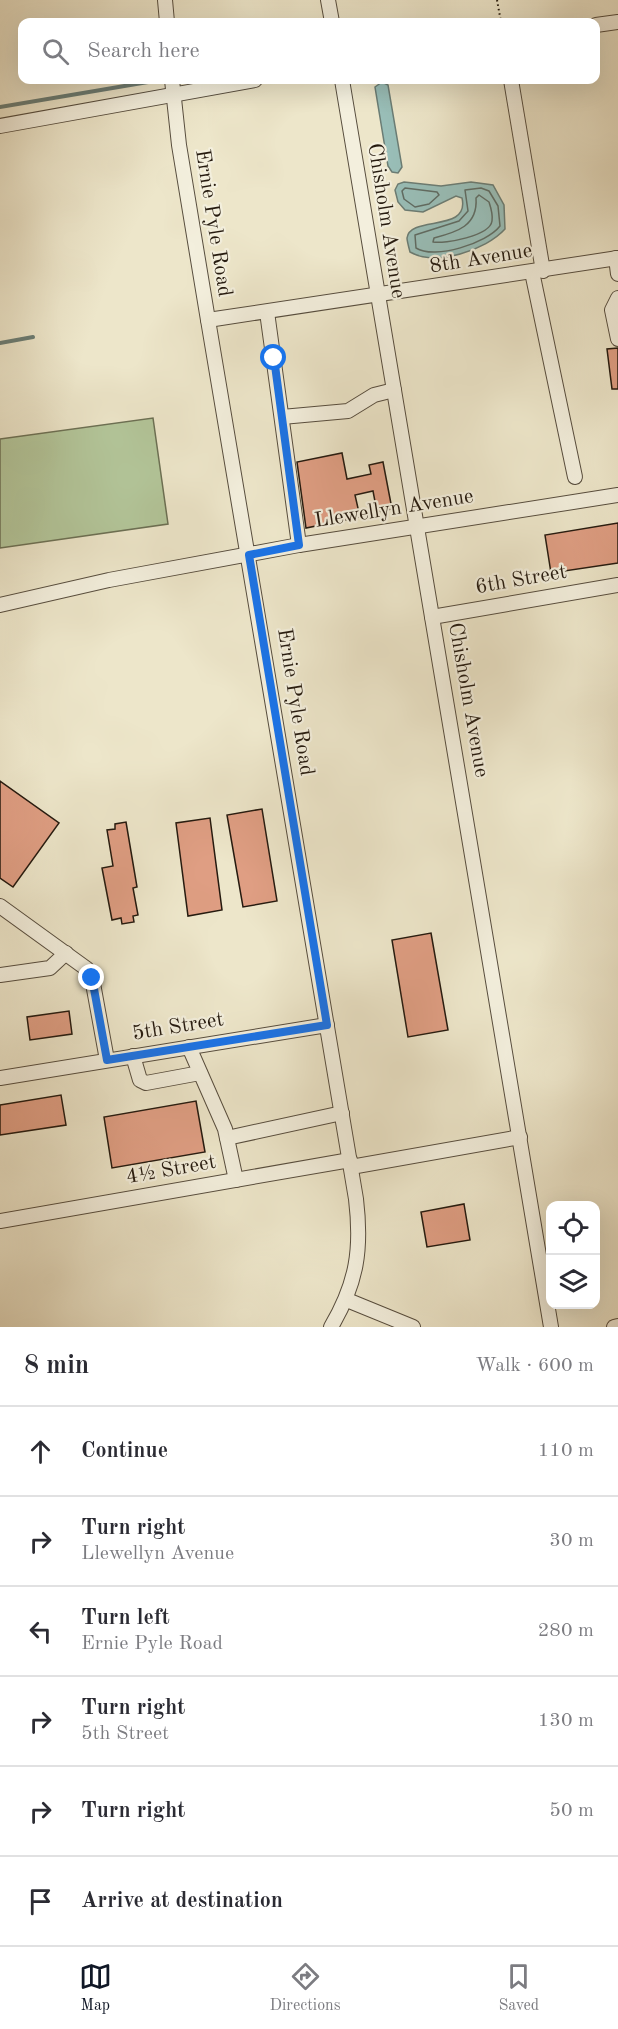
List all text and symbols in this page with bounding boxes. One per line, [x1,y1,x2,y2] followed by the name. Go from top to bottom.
[18,18,600,84] search box
[39,35,72,68] icon: search
[87,40,200,62] text: Search here
[363,142,409,300] street label: Chisholm Avenue
[191,148,235,298] street label: Ernie Pyle Road
[428,241,534,277] street label: 8th Avenue
[260,344,286,370] route start
[313,486,475,532] street label: Llewellyn Avenue
[474,562,568,598] street label: 6th Street
[444,621,492,779] street label: Chisholm Avenue
[273,627,317,777] street label: Ernie Pyle Road
[78,964,104,990] route end
[131,1009,225,1045] street label: 5th Street
[124,1152,218,1188] street label: 4½ Street
[546,1201,600,1309] map controls
[546,1201,600,1255] button: locate
[546,1255,600,1309] button: layers
[24,1353,89,1379] text: 8 min
[475,1356,594,1376] text: Walk · 600 m
[24,1435,57,1468] icon: ahead
[81,1440,168,1462] text: Continue
[538,1441,594,1461] text: 110 m
[81,1517,185,1539] text: Turn right
[24,1525,57,1558] icon: right
[549,1531,594,1551] text: 30 m
[81,1544,234,1564] text: Llewellyn Avenue
[81,1607,170,1629] text: Turn left
[24,1615,57,1648] icon: left
[538,1621,594,1641] text: 280 m
[81,1634,223,1654] text: Ernie Pyle Road
[81,1697,185,1719] text: Turn right
[24,1705,57,1738] icon: right
[538,1711,594,1731] text: 130 m
[81,1724,169,1744] text: 5th Street
[24,1795,57,1828] icon: right
[81,1800,185,1822] text: Turn right
[549,1801,594,1821] text: 50 m
[24,1885,57,1918] icon: arrive
[81,1890,283,1912] text: Arrive at destination
[79,1960,112,2016] tab: Map
[270,1960,341,2016] tab: Directions
[498,1960,539,2016] tab: Saved

